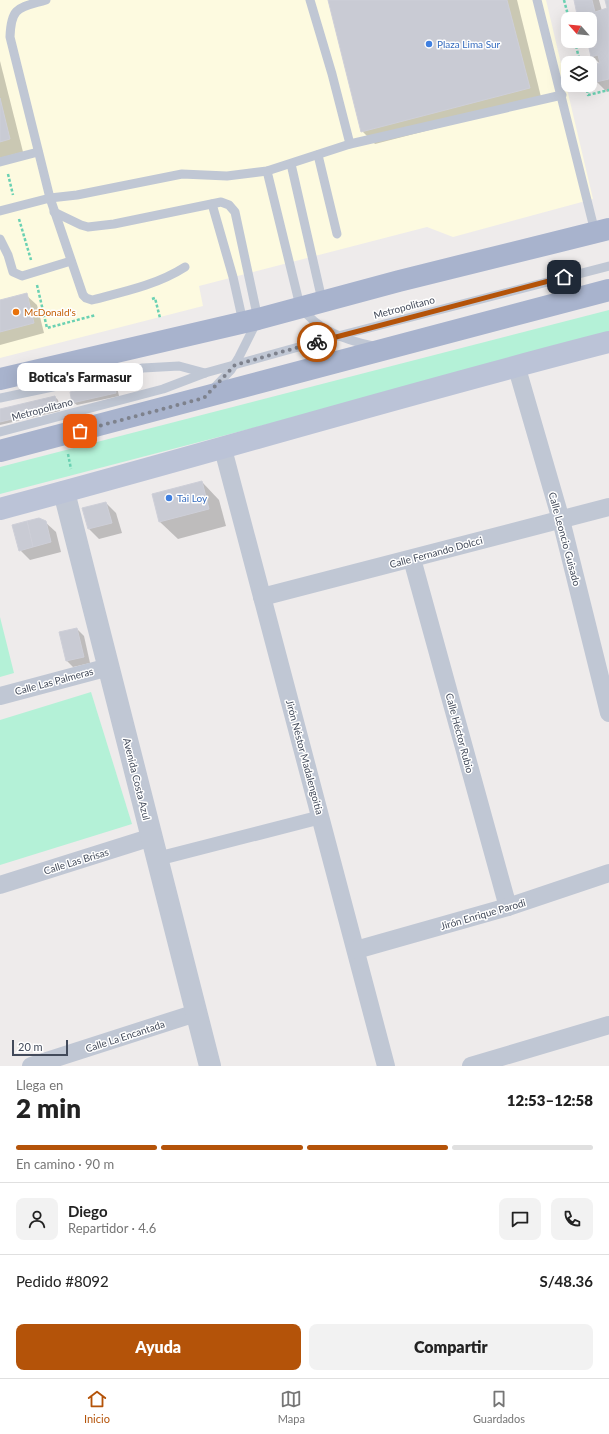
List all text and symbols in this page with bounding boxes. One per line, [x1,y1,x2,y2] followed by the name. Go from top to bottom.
[561,12,597,48] north arrow
[561,12,597,92] map controls
[437,38,501,50] place label: Plaza Lima Sur
[424,39,434,49] marker: Plaza Lima Sur
[561,56,597,92] button: layers
[547,260,581,294] pin
[553,266,575,288] icon: home
[372,293,436,321] street label: Metropolitano
[24,306,76,318] place label: McDonald's
[11,307,21,317] marker: McDonald's
[297,322,337,362] courier
[306,331,328,353] icon: bike
[17,363,143,391] callout: Botica's Farmasur
[28,369,132,385] text: Botica's Farmasur
[10,395,74,423] street label: Metropolitano
[63,414,97,448] pin
[69,420,91,442] icon: bag
[547,491,583,588] street label: Calle Leoncio Guisado
[177,492,208,504] place label: Tai Loy
[164,493,174,503] marker: Tai Loy
[388,534,484,570] street label: Calle Fernando Dolcci
[13,665,95,697] street label: Calle Las Palmeras
[444,692,477,775] street label: Calle Héctor Rubio
[284,698,326,816] street label: Jirón Néstor Madalengoitia
[121,737,153,821] street label: Avenida Costa Azul
[42,845,110,877] street label: Calle Las Brisas
[439,896,527,932] street label: Jirón Enrique Parodi
[84,1018,166,1054] street label: Calle La Encantada
[12,1038,68,1057] scale bar
[18,1040,43,1053] text: 20 m
[16,1077,63,1093] text: Llega en
[507,1091,593,1109] text: 12:53–12:58
[16,1092,81,1124] text: 2 min
[16,1156,114,1172] text: En camino · 90 m
[16,1198,58,1240] button: person
[499,1198,541,1240] button: chat
[551,1198,593,1240] button: phone
[68,1202,108,1220] text: Diego
[68,1220,156,1236] text: Repartidor · 4.6
[16,1272,109,1290] text: Pedido #8092
[539,1272,593,1290] text: S/48.36
[16,1324,301,1370] button: Ayuda
[309,1324,593,1370] button: Compartir
[84,1388,110,1425] tab: Inicio
[278,1388,305,1425] tab: Mapa
[473,1388,525,1425] tab: Guardados

